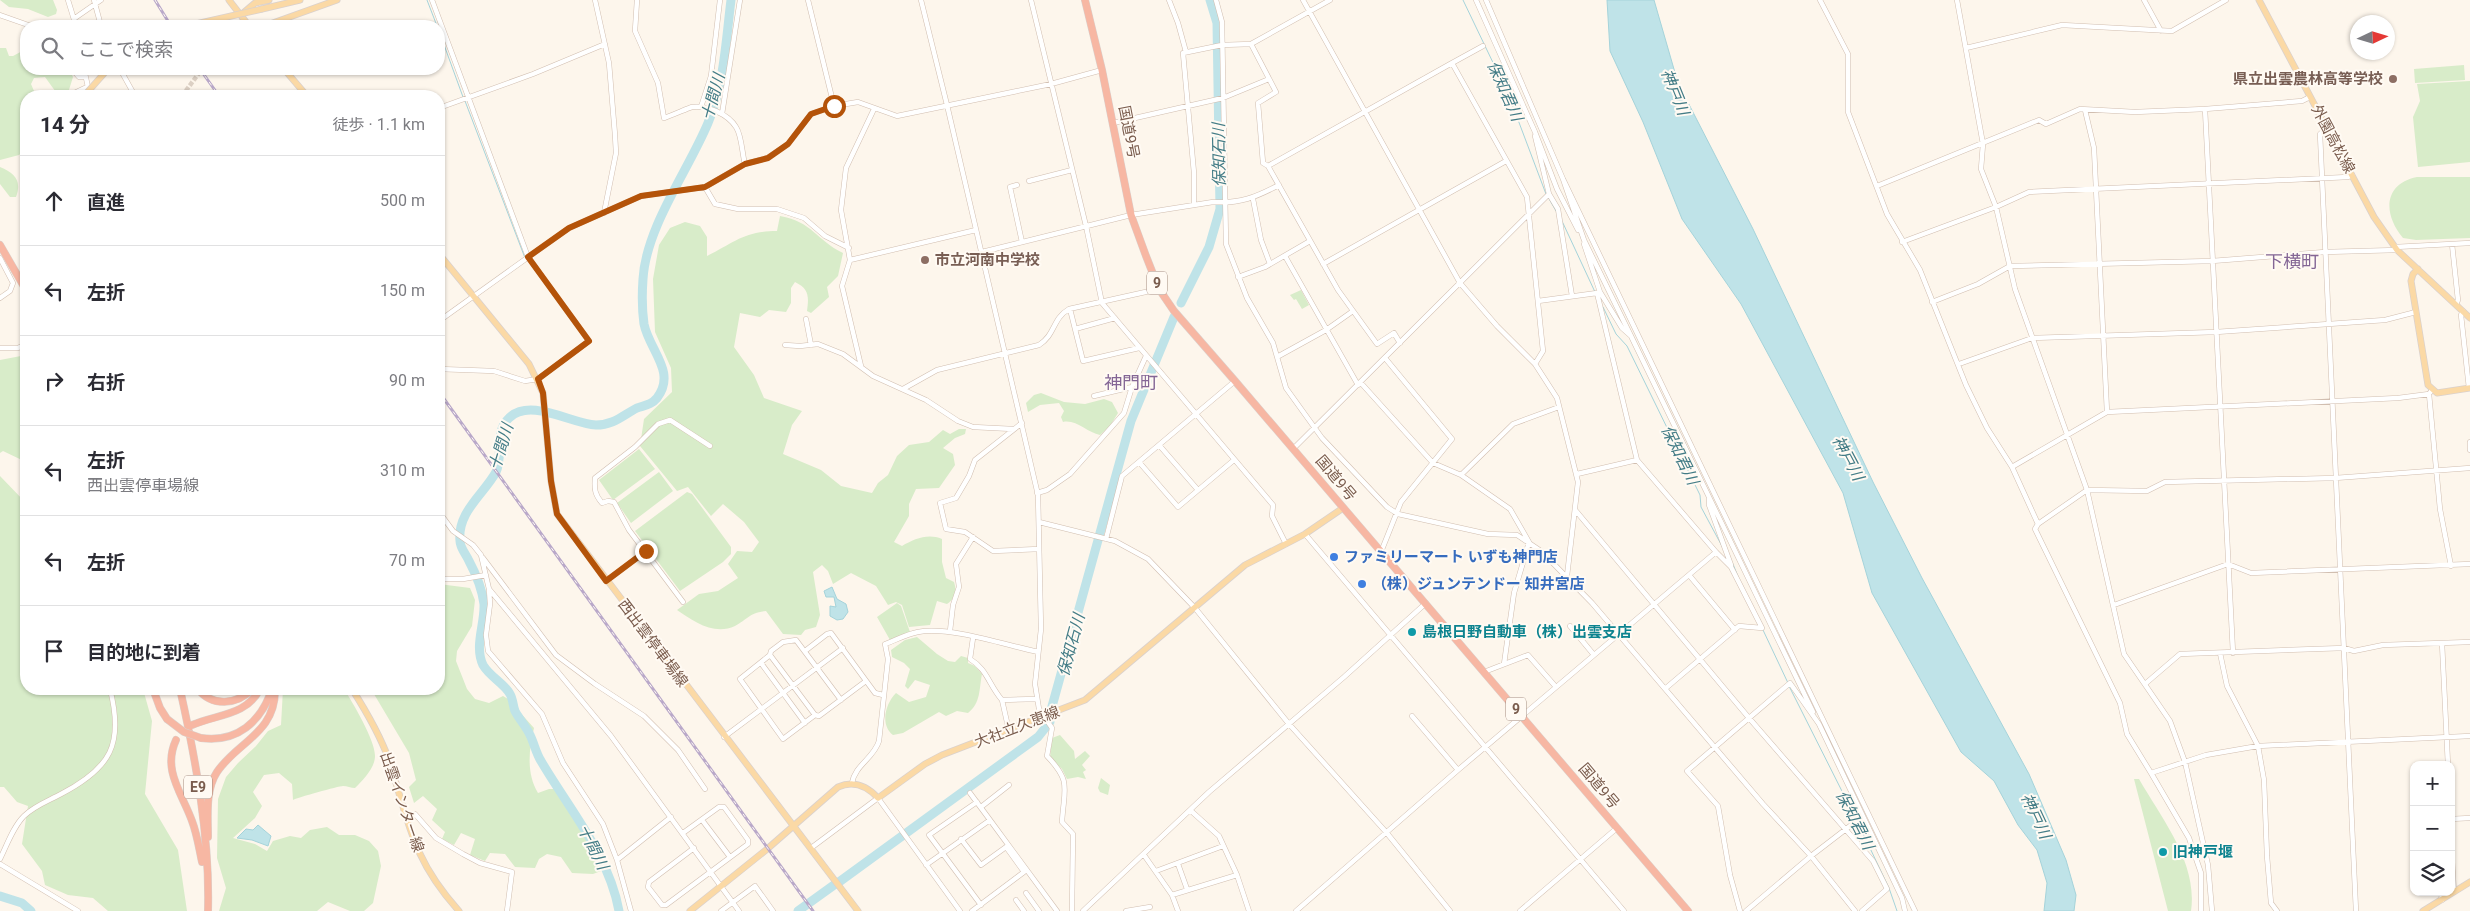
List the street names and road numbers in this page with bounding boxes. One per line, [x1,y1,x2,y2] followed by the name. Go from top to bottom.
[2307,102,2359,176] street label: 外園高松線
[1115,104,1143,160] street label: 国道9号
[1147,272,1167,294] road number: 9
[1312,452,1360,504] street label: 国道9号
[614,596,692,690] street label: 西出雲停車場線
[1506,698,1526,721] road number: 9
[972,702,1062,752] street label: 大社立久恵線
[376,749,428,855] street label: 出雲インター線
[1575,760,1623,812] street label: 国道9号
[184,776,212,799] road number: E9

